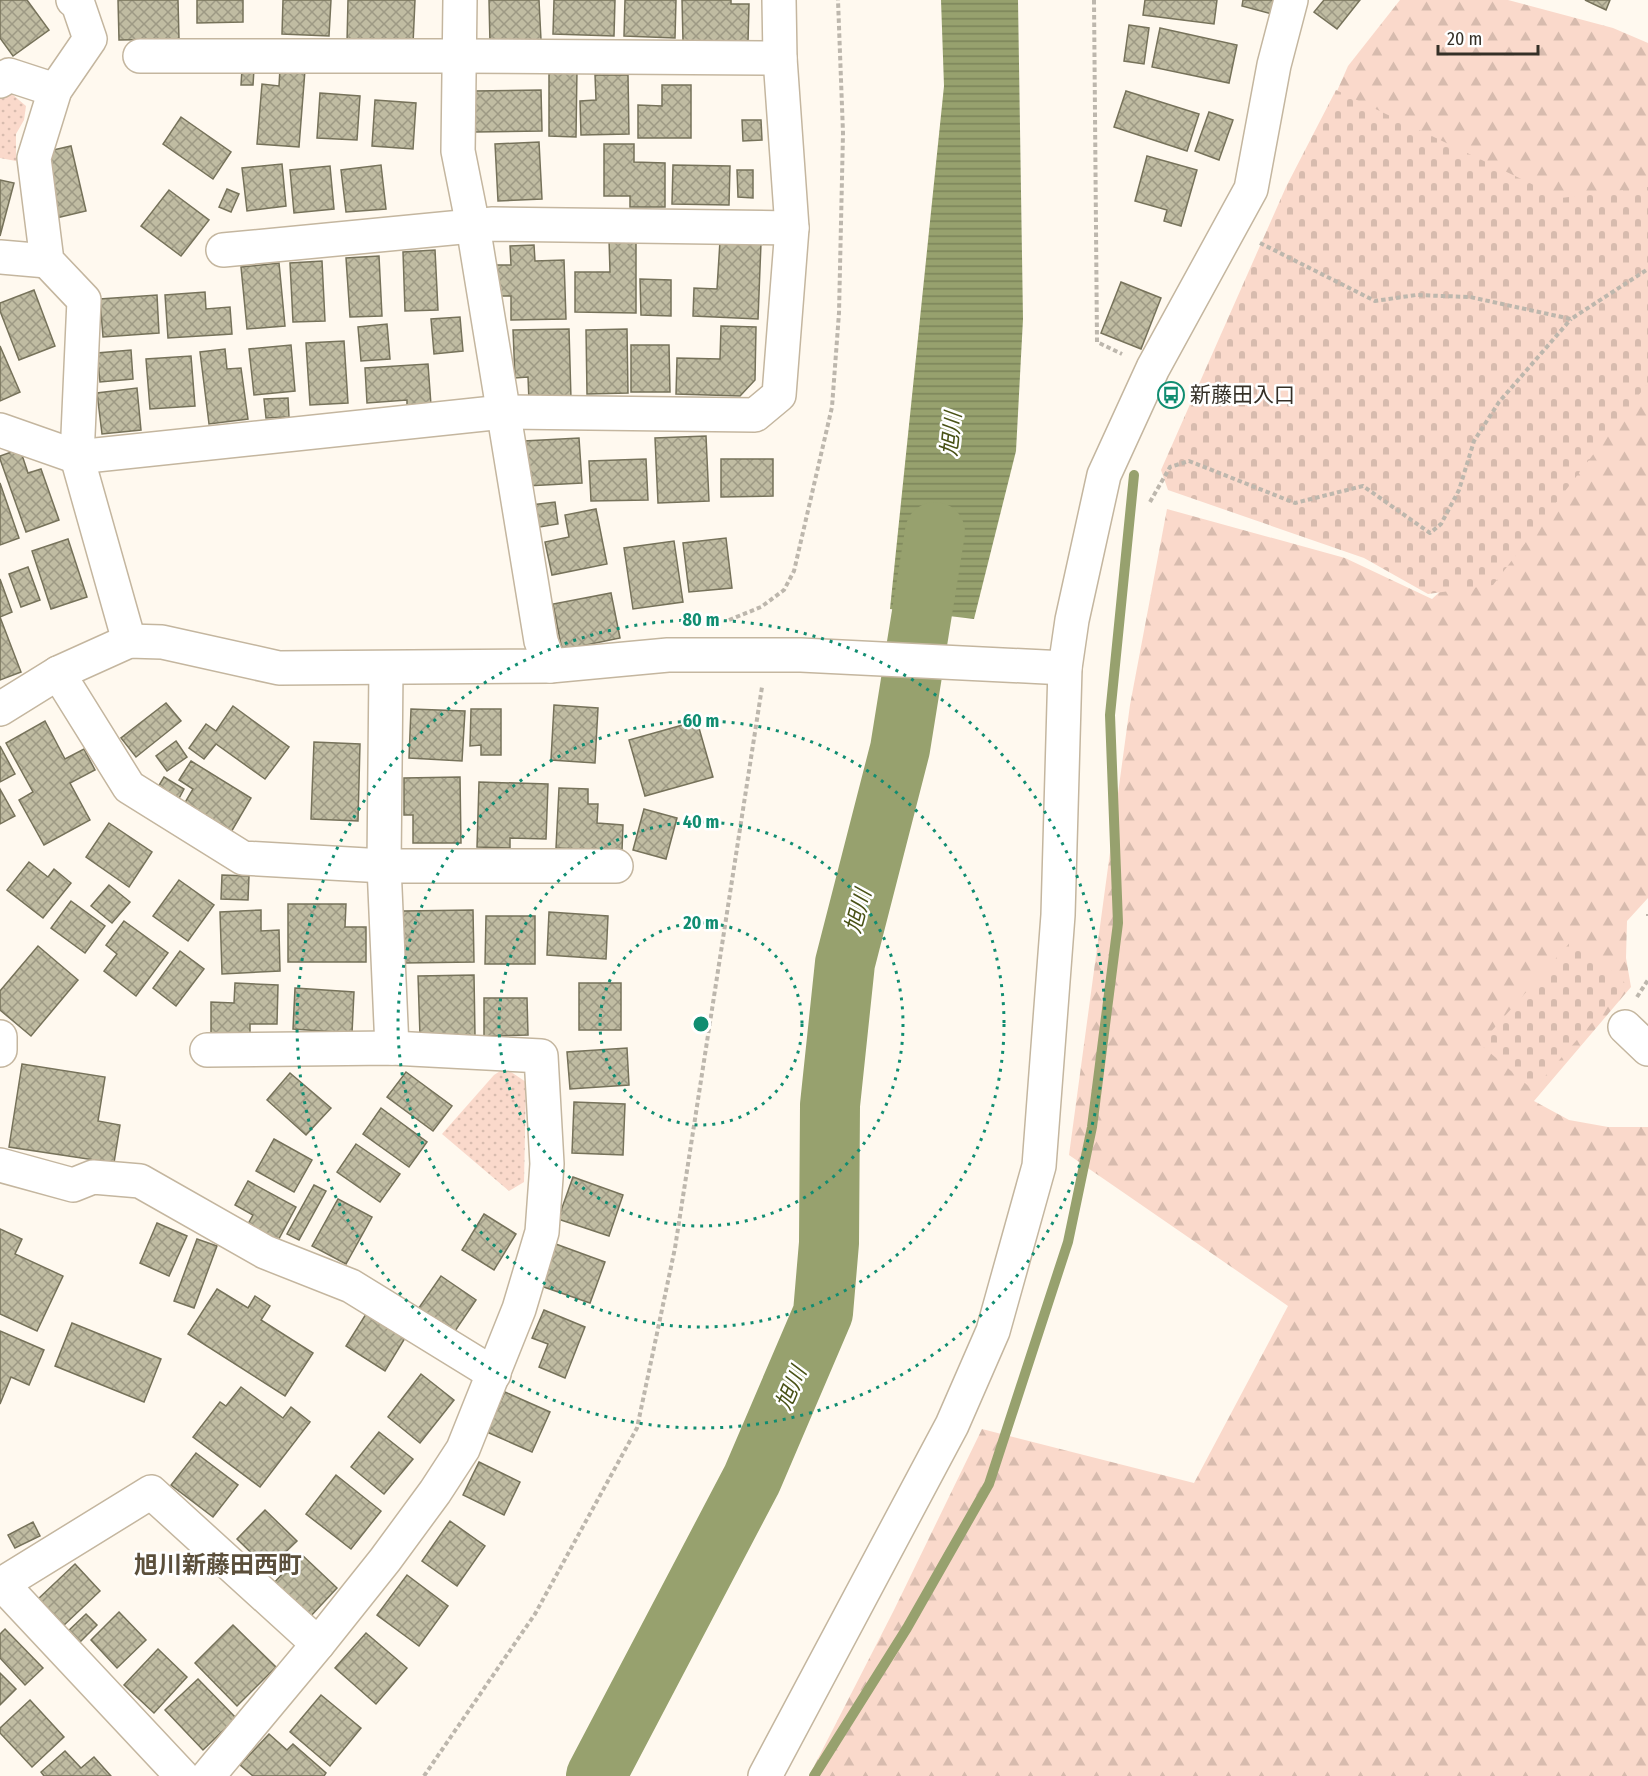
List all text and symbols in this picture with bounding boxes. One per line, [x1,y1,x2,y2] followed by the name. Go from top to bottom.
[1438,18,1538,56] scale bar
[1447,28,1482,50] text: 20 m
[1156,380,1186,410] bus stop icon: 新藤田入口
[1190,382,1295,408] place label: 新藤田入口
[935,409,967,457] water label: 旭川
[683,609,719,631] text: 80 m
[683,710,719,732] text: 60 m
[683,811,719,833] text: 40 m
[839,884,877,936] water label: 旭川
[682,912,719,934] text: 20 m
[691,1014,711,1034] centre of rings
[770,1361,813,1414] water label: 旭川
[134,1551,302,1579] district label: 旭川新藤田西町

